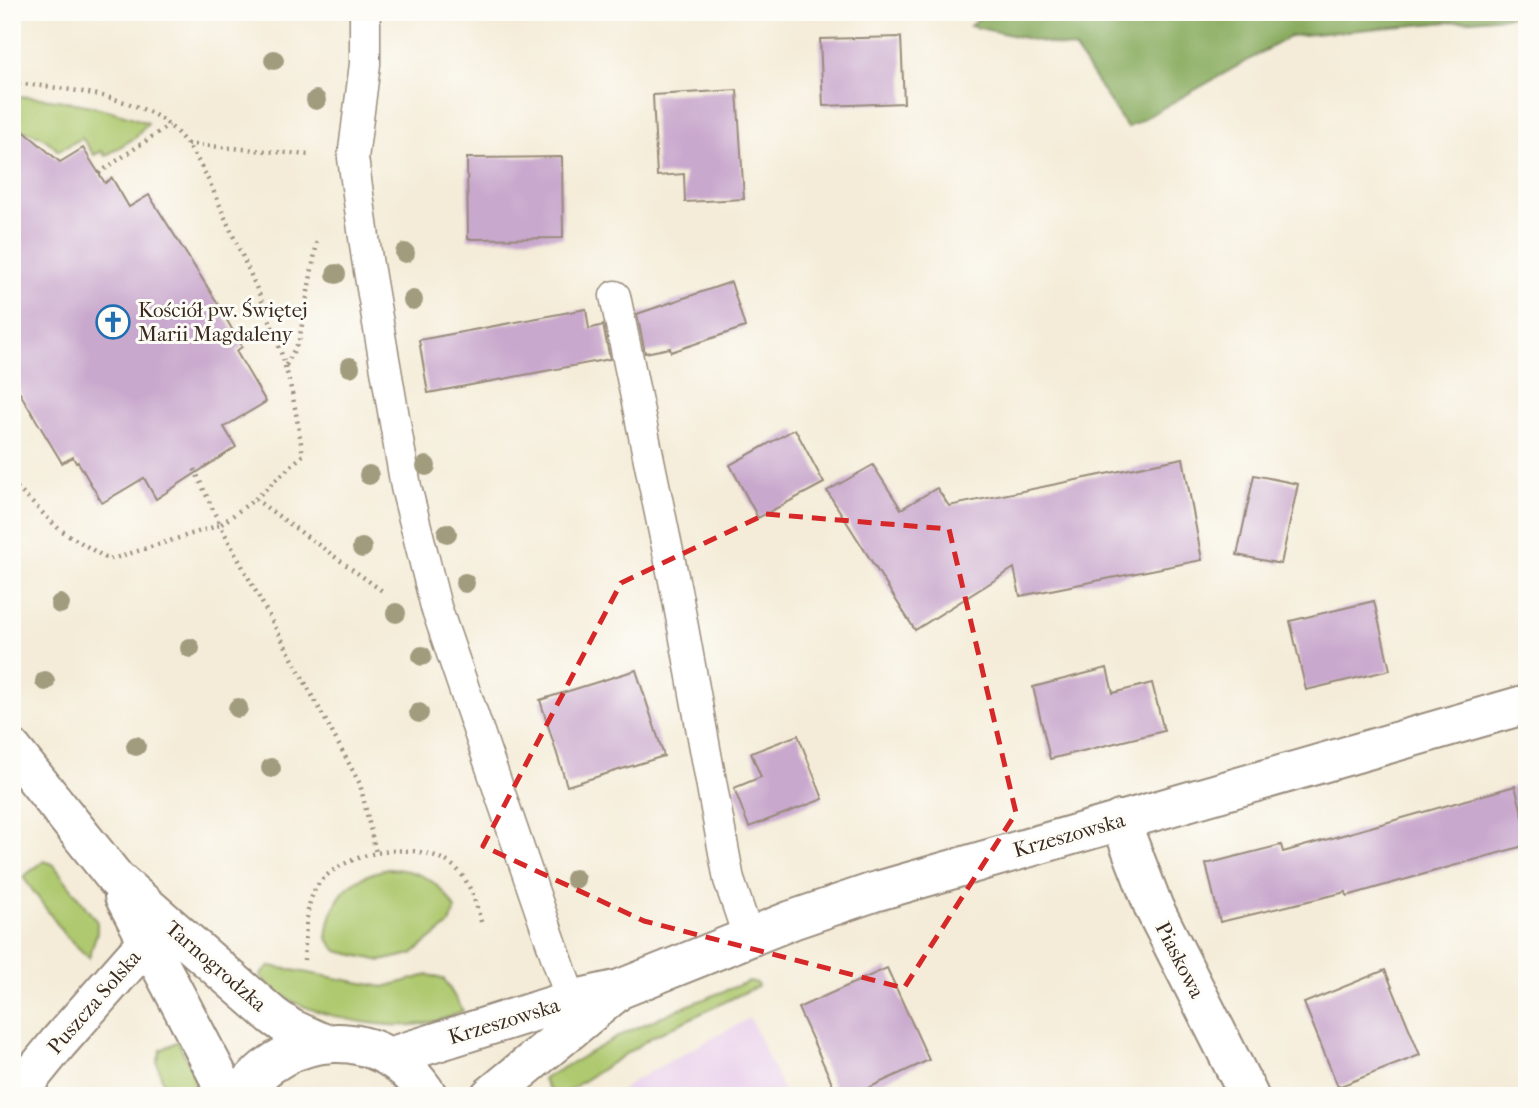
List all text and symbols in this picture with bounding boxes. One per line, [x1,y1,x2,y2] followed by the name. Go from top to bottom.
[138,298,308,346] place label: Kościół pw. Świętej Marii Magdaleny
[94,303,132,341] church icon: Kościół pw. Świętej Marii Magdaleny
[1010,808,1128,862] street label: Krzeszowska
[161,916,272,1016] street label: Tarnogrodzka
[1151,918,1209,1002] street label: Piaskowa
[42,945,146,1059] street label: Puszcza Solska
[445,993,563,1049] street label: Krzeszowska

